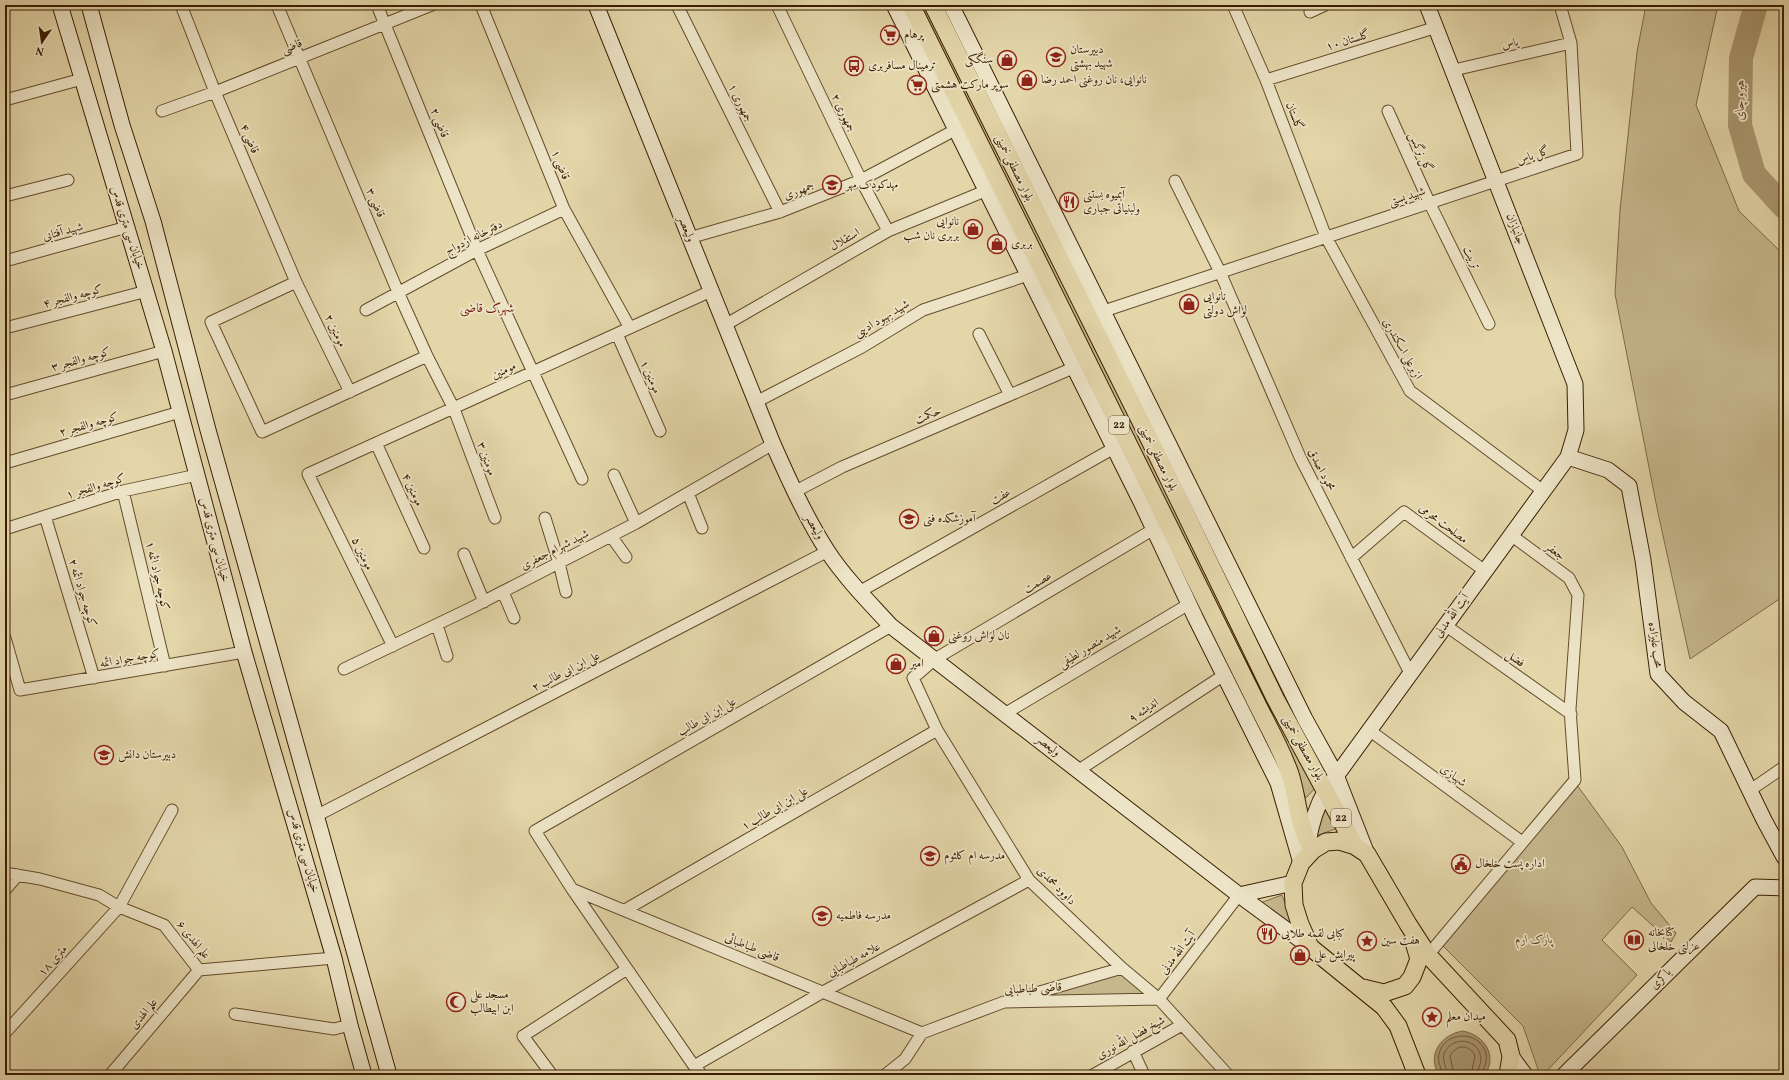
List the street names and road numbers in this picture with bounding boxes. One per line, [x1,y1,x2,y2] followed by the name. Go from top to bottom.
[1324,26,1372,55] street label: گلستان ۱۰
[1500,34,1521,54] street label: یاس
[279,36,305,58] street label: قاضی
[724,81,756,125] street label: جمهوری ۱
[827,91,859,135] street label: جمهوری ۲
[1281,99,1308,132] street label: گلستان
[426,106,452,140] street label: قاضی ۲
[236,122,262,156] street label: قاضی ۴
[1404,129,1437,175] street label: گل نرگس
[991,132,1037,204] street label: بلوار مصطفی خمینی
[1514,142,1551,169] street label: گل یاس
[547,148,573,182] street label: قاضی ۱
[781,178,817,204] street label: جمهوری
[106,184,148,272] street label: خیابان سی متری قدس
[1387,184,1427,210] street label: شهید پستی
[362,186,388,220] street label: قاضی ۳
[1502,211,1528,247] street label: جانبازان
[673,212,699,245] street label: ولیعصر
[442,217,507,261] street label: دفترخانه ازدواج
[41,218,85,245] street label: شهید آفتابی
[827,225,863,255] street label: استقلال
[1458,243,1484,273] street label: تربیت
[41,281,105,313] street label: کوچه والفجر ۴
[851,296,913,342] street label: شهید بهبود ادیبی
[320,312,350,350] street label: مومنین ۲
[1378,315,1426,383] street label: ازبرعلی اسکندری
[49,344,113,376] street label: کوچه والفجر ۳
[489,358,519,384] street label: مومنین
[636,358,664,396] street label: مومنین ۱
[912,403,944,429] street label: حکمت
[57,409,121,441] street label: کوچه والفجر ۲
[1109,416,1129,434] road number: 22
[1135,422,1181,494] street label: بلوار مصطفی خمینی
[473,440,499,478] street label: مومنین ۳
[1304,446,1338,494] street label: محمود اصدق
[64,470,128,504] street label: کوچه والفجر ۱
[397,471,427,509] street label: مومنین ۴
[988,485,1014,509] street label: عفت
[195,496,233,584] street label: خیابان سی متری قدس
[1415,500,1471,548] street label: مصلحت محرمی
[799,510,828,543] street label: ولیعصر
[518,526,593,576] street label: شهید شهرام جعفری
[347,535,377,573] street label: ۵ مومنین
[1540,538,1568,565] street label: جعفر
[141,540,173,612] street label: کوچه جواد ائمه ۱
[64,557,100,629] street label: کوچه جواد ائمه ۲
[1021,568,1055,598] street label: عصمت
[1428,588,1474,641] street label: آیت‌ الله مدنی
[1644,621,1666,670] street label: محب علیزاده
[1056,622,1124,672] street label: شهید منصور لطیفی
[99,646,162,672] street label: کوچه جواد ائمه
[1502,647,1528,671] street label: فضل
[529,648,603,696] street label: علی ابن ابی طالب ۲
[675,694,739,740] street label: علی ابن ابی طالب
[1126,695,1162,727] street label: اندیشه ۹
[1278,712,1328,784] street label: بلوار مصطفی خمینی
[1031,730,1064,761] street label: ولیعصر
[1436,761,1470,791] street label: شهبازی
[739,783,812,835] street label: علی ابن ابی طالب ۱
[283,807,323,895] street label: خیابان سی متری قدس
[1331,809,1351,827] road number: 22
[1033,863,1079,909] street label: داوود محمدی
[170,918,214,965] street label: علم الهدی ۶
[1154,925,1201,978] street label: آیت الله مدنی
[722,930,782,966] street label: قاضی طباطبائی
[825,939,884,981] street label: علامه طباطبایی
[35,942,71,980] street label: ۱۸ متری
[1647,965,1675,993] street label: باکری
[1004,980,1062,998] street label: قاضی طباطبایی
[126,995,164,1035] street label: علم الهدی
[1092,1010,1169,1065] street label: شیخ فضل الله نوری

